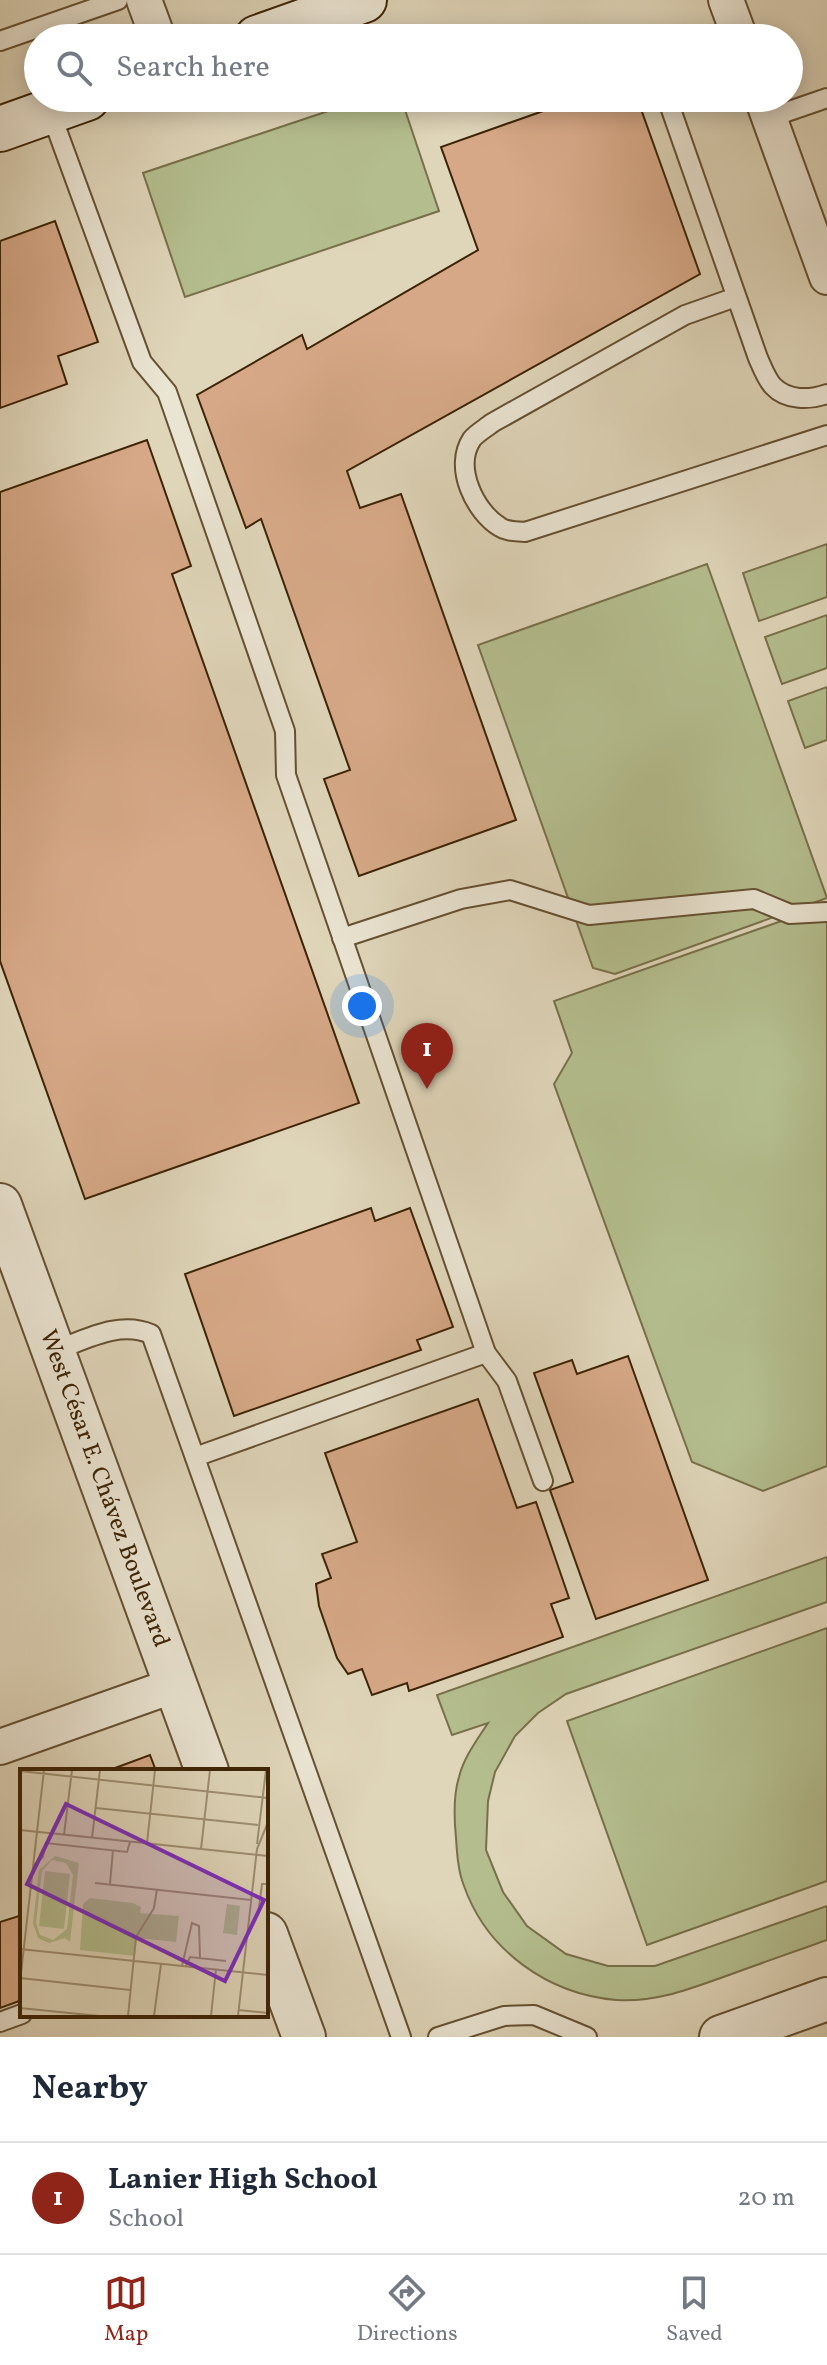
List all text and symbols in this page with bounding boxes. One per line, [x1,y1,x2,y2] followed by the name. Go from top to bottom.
[24,24,803,112] search box
[52,46,96,90] icon: search
[116,47,270,89] text: Search here
[342,986,382,1026] your location
[401,1023,453,1089] pin: 1
[30,1325,177,1652] street label: West César E. Chávez Boulevard
[20,1769,268,2017] inset map
[32,2066,148,2113] text: Nearby
[108,2159,378,2201] text: Lanier High School
[53,2180,63,2216] text: 1
[737,2180,795,2216] text: 20 m
[108,2201,184,2237] text: School
[104,2271,148,2350] tab: Map
[357,2271,458,2350] tab: Directions
[666,2271,723,2350] tab: Saved

